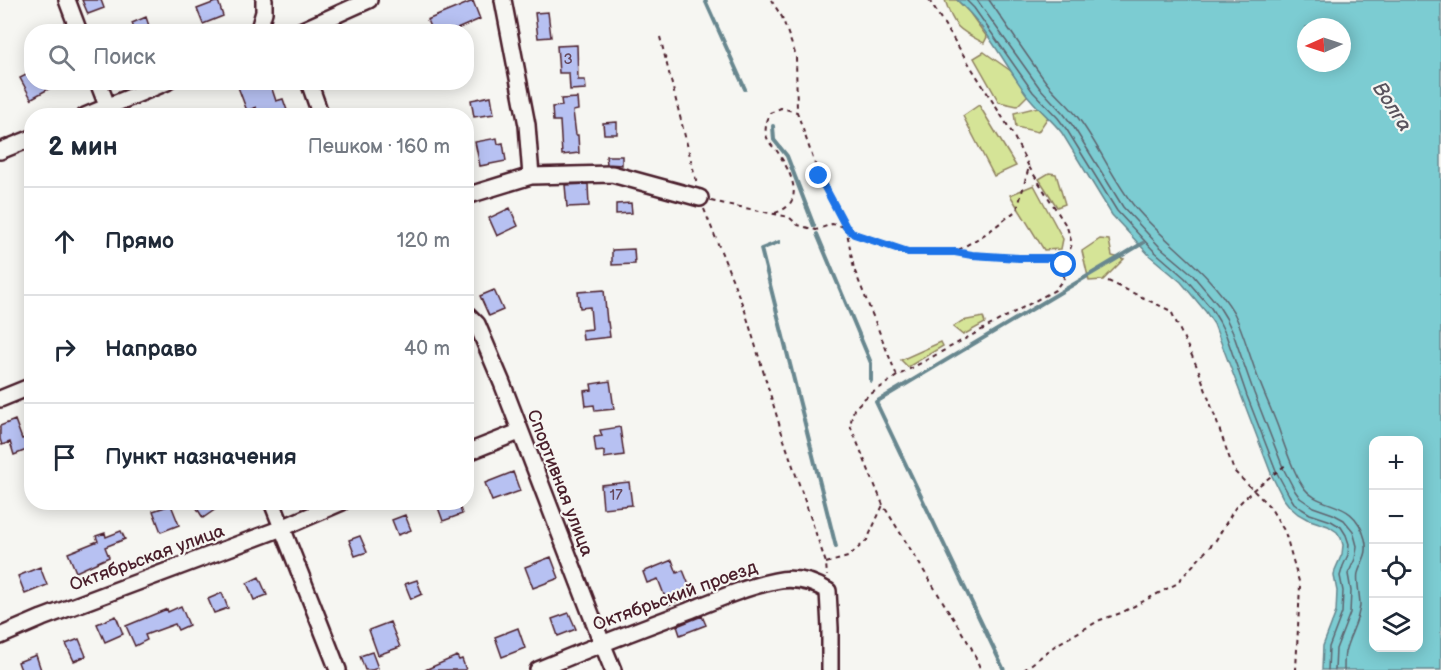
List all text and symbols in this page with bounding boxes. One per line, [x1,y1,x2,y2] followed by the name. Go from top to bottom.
[1297,18,1351,72] north arrow
[24,24,474,90] search box
[45,41,78,74] icon: search
[93,44,156,71] text: Поиск
[563,50,573,69] house number: 3
[1367,78,1417,136] water label: Волга
[48,132,118,163] text: 2 мин
[308,135,450,159] text: Пешком · 160 m
[805,162,831,188] route end
[48,225,81,258] icon: ahead
[105,228,174,255] text: Прямо
[397,229,450,253] text: 120 m
[1050,251,1076,277] route start
[48,333,81,366] icon: right
[105,336,197,363] text: Направо
[404,337,450,361] text: 40 m
[522,407,598,560] street label: Спортивная улица
[1369,436,1423,652] map controls
[1369,436,1423,490] button: +
[48,441,81,474] icon: arrive
[105,444,297,471] text: Пункт назначения
[609,486,623,505] house number: 17
[1369,490,1423,544] button: −
[67,520,228,596] street label: Октябрьская улица
[1369,544,1423,598] button: locate
[590,557,760,635] street label: Октябрьский проезд
[1369,598,1423,652] button: layers

